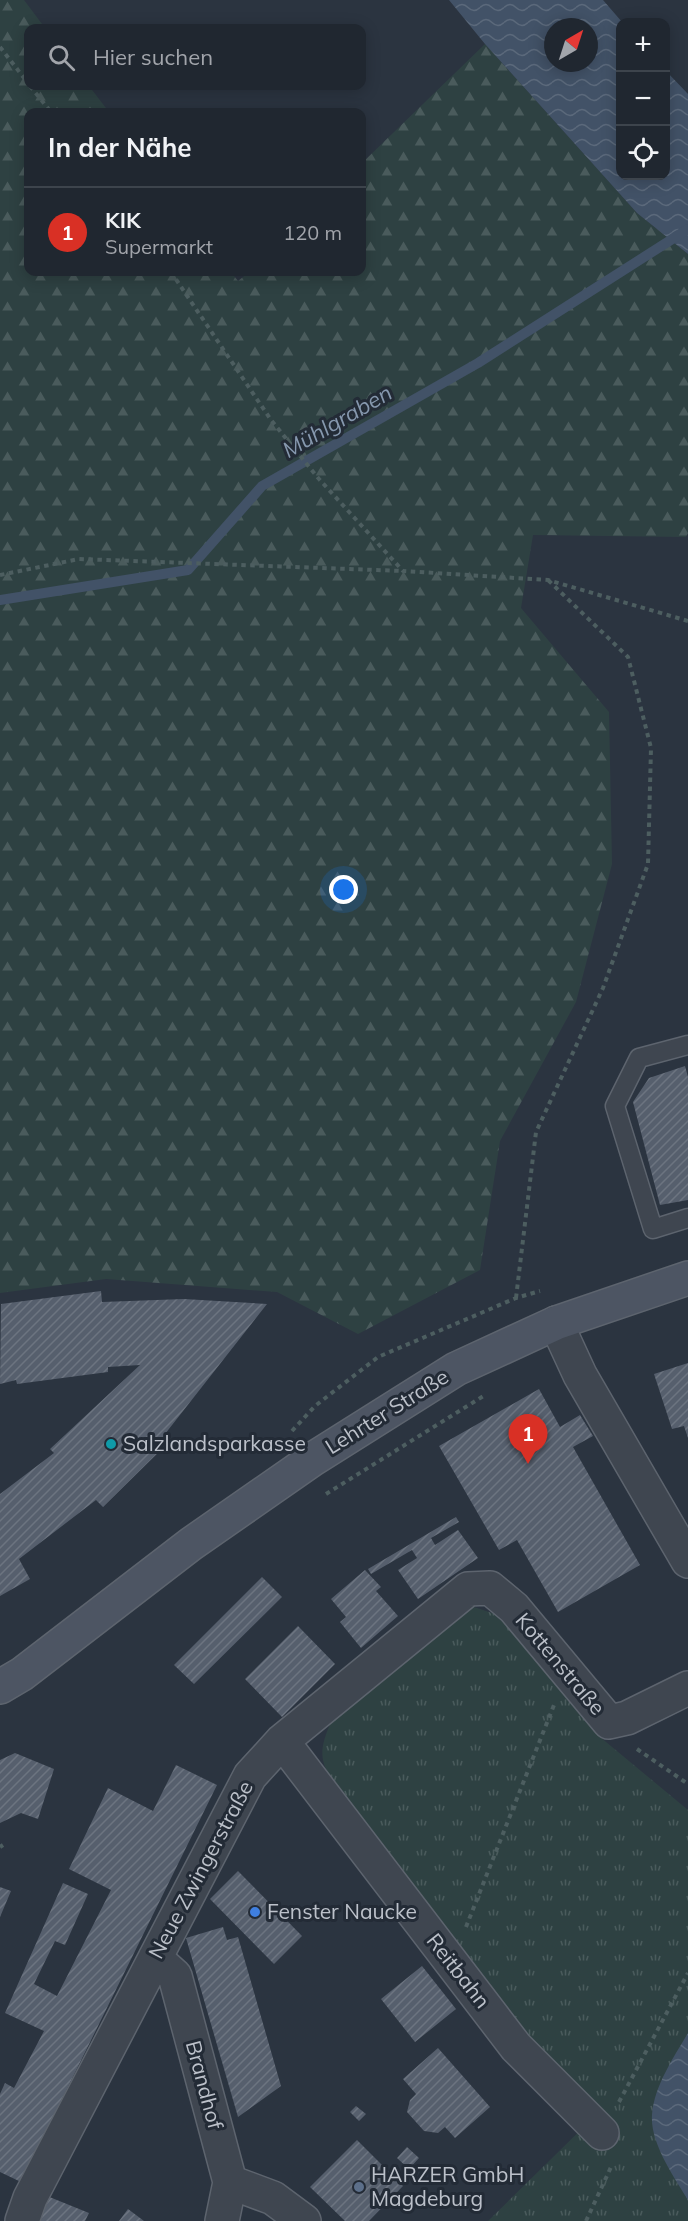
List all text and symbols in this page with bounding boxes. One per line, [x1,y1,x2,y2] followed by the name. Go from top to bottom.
[544,18,598,72] north arrow
[616,18,670,180] map controls
[616,18,670,72] button: +
[24,24,366,90] search box
[45,41,78,74] icon: search
[93,43,213,71] text: Hier suchen
[616,72,670,126] button: −
[616,126,670,180] button: locate
[48,131,192,164] text: In der Nähe
[105,206,141,234] text: KIK
[62,220,74,245] text: 1
[283,220,342,245] text: 120 m
[105,234,213,259] text: Supermarkt
[277,378,397,464] water label: Mühlgraben
[329,875,358,904] your location
[320,1363,453,1459] street label: Lehrter Straße
[508,1414,548,1464] pin: 1
[123,1430,306,1456] place label: Salzlandsparkasse
[104,1437,118,1451] marker: Salzlandsparkasse
[510,1607,611,1720] street label: Kottenstraße
[142,1776,258,1963] street label: Neue Zwingerstraße
[267,1898,417,1924] place label: Fenster Naucke
[248,1905,262,1919] marker: Fenster Naucke
[421,1928,496,2013] street label: Reitbahn
[181,2038,229,2133] street label: Brandhof
[371,2161,524,2211] place label: HARZER GmbH Magdeburg
[352,2180,366,2194] marker: HARZER GmbH Magdeburg

